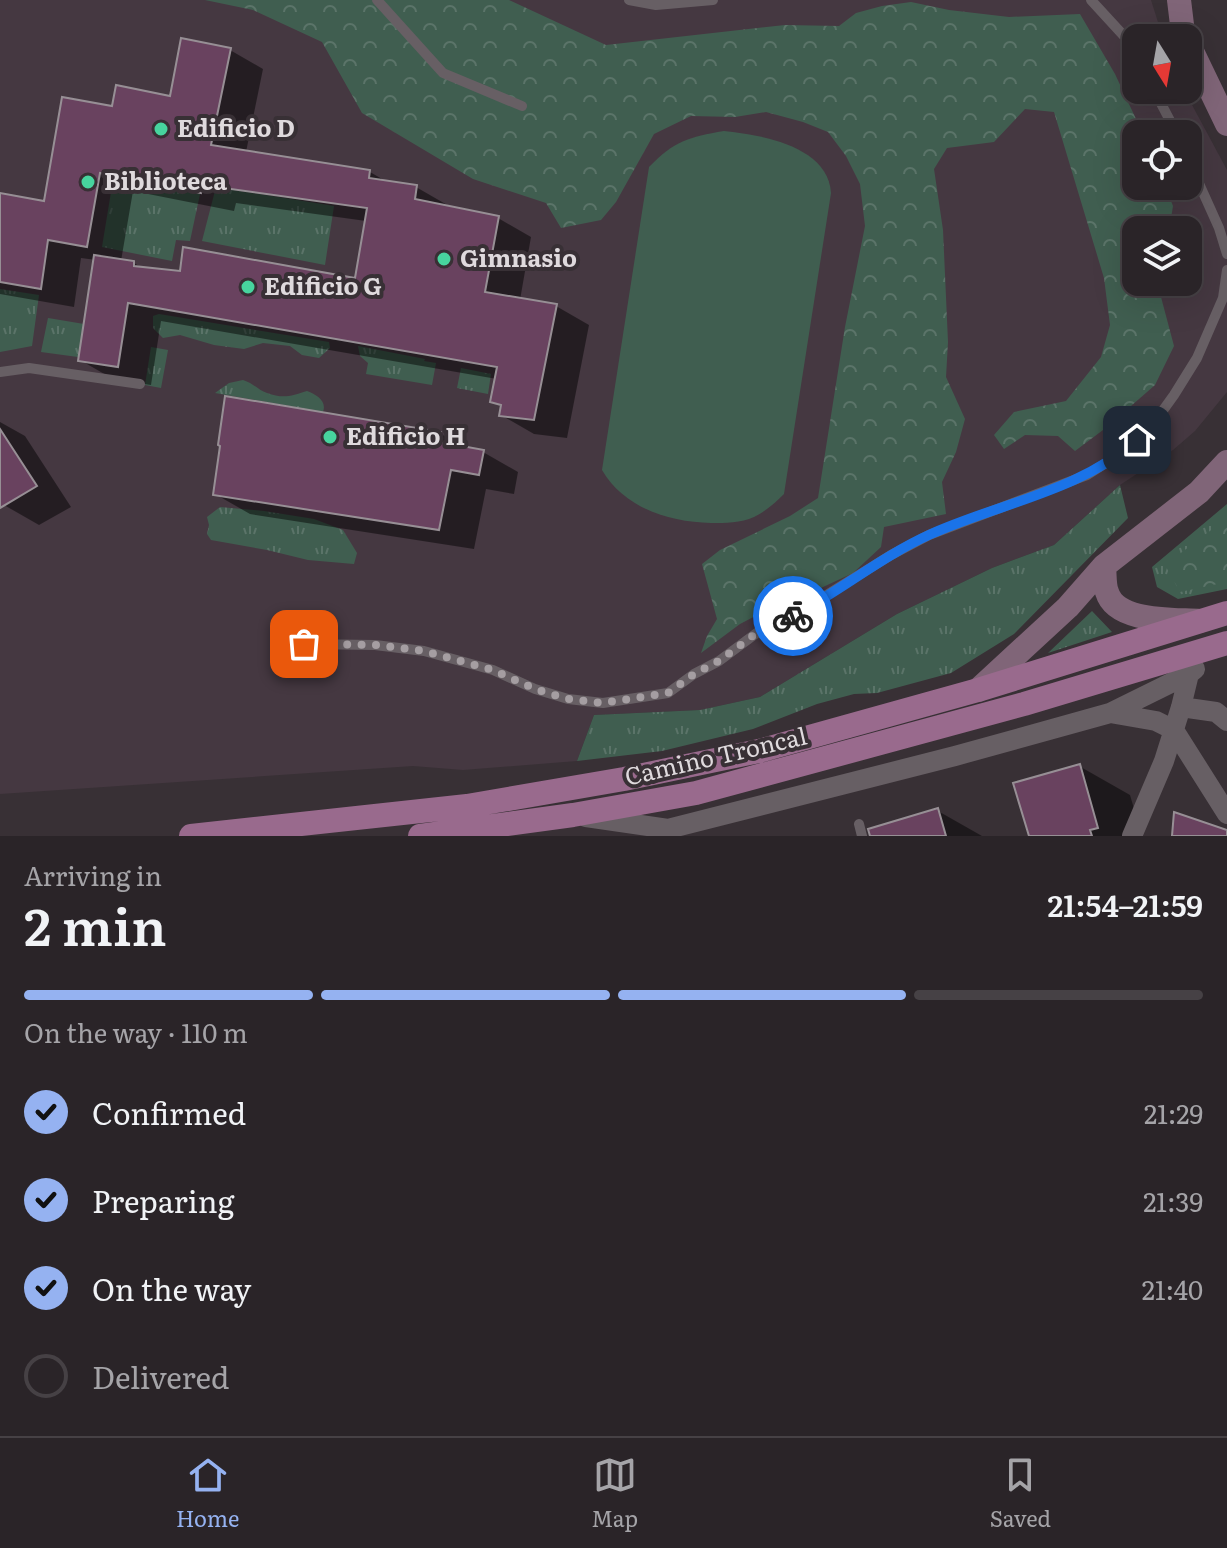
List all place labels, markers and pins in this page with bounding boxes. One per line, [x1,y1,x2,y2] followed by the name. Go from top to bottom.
[177,109,295,144] place label: Edificio D
[152,120,170,138] marker: Edificio D
[104,162,227,197] place label: Biblioteca
[79,173,97,191] marker: Biblioteca
[460,239,577,274] place label: Gimnasio
[435,250,453,268] marker: Gimnasio
[264,267,382,302] place label: Edificio G
[239,278,257,296] marker: Edificio G
[1103,406,1171,474] pin
[346,417,466,452] place label: Edificio H
[321,428,339,446] marker: Edificio H
[270,610,338,678] pin

